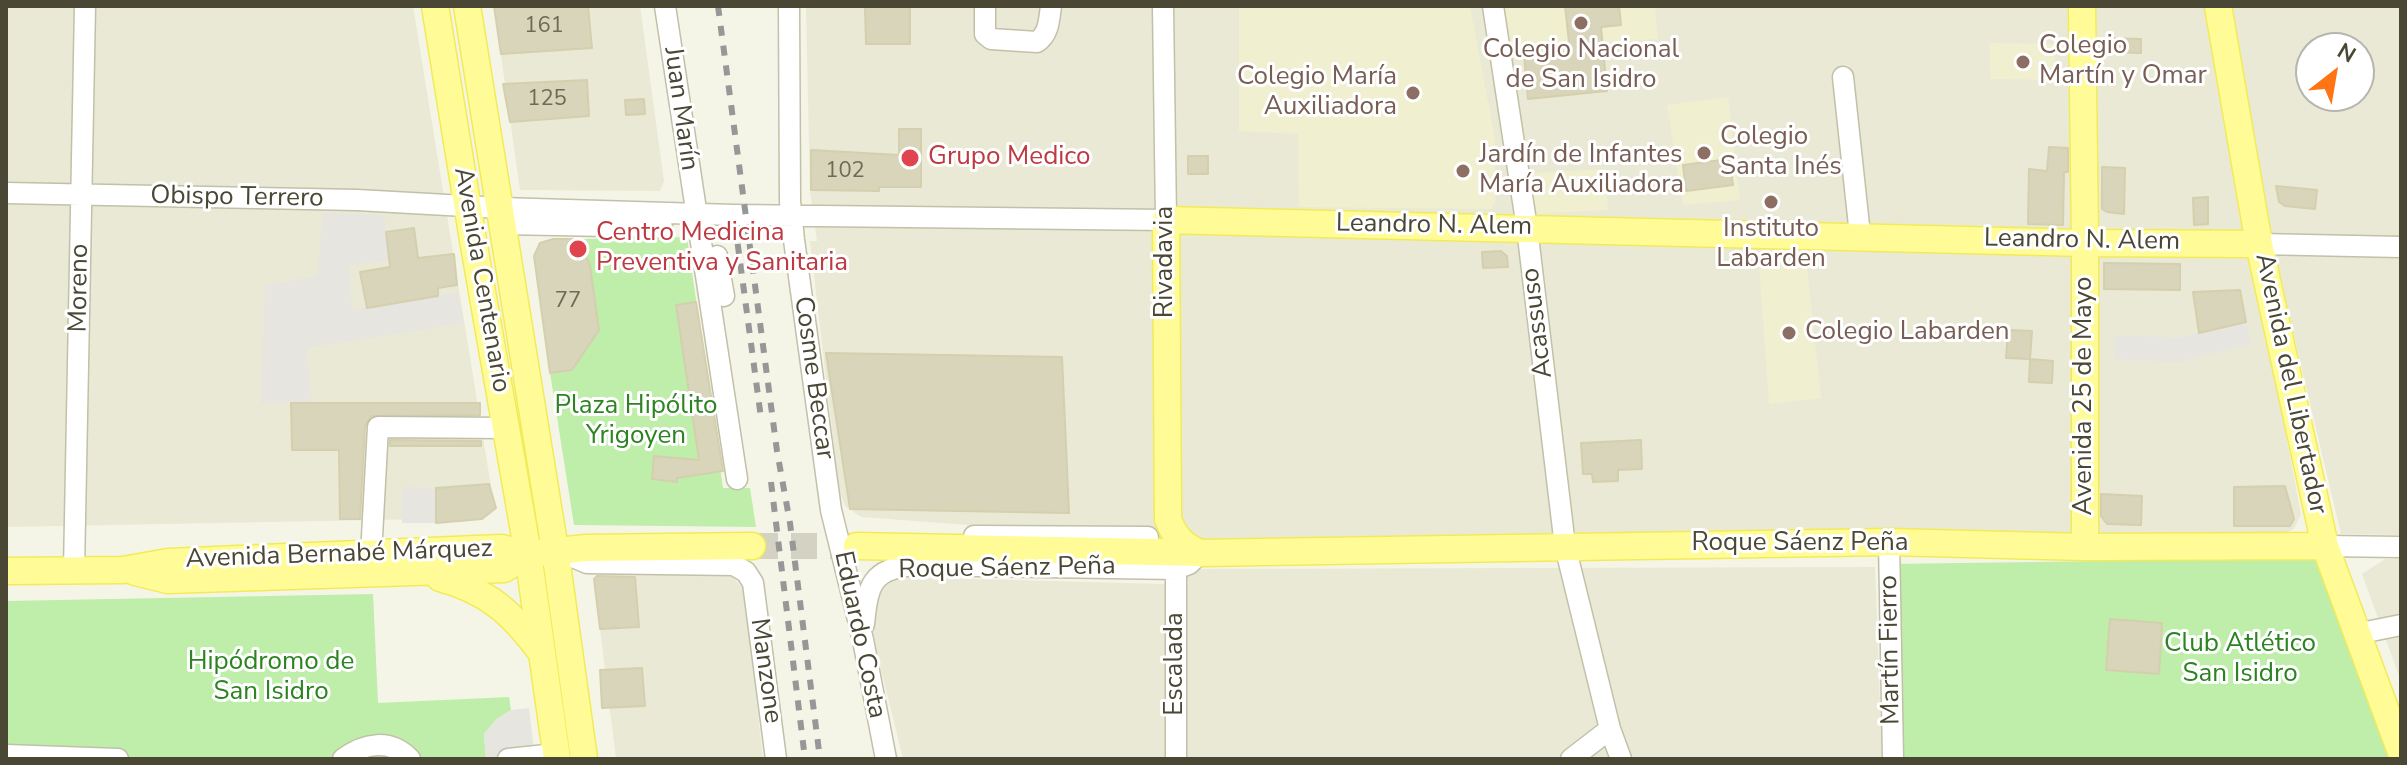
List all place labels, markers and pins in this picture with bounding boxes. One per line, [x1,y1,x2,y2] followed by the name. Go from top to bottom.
[1572,14,1590,32] marker: Colegio Nacional de San Isidro
[2039,31,2207,92] place label: Colegio Martín y Omar
[1483,35,1679,96] place label: Colegio Nacional de San Isidro
[2014,53,2032,71] marker: Colegio Martín y Omar
[1237,62,1397,124] place label: Colegio María Auxiliadora
[1404,84,1422,102] marker: Colegio María Auxiliadora
[1720,122,1842,184] place label: Colegio Santa Inés
[1479,140,1684,202] place label: Jardín de Infantes María Auxiliadora
[928,142,1091,174] place label: Grupo Medico
[1695,144,1713,162] marker: Colegio Santa Inés
[899,147,921,169] marker: Grupo Medico
[1454,162,1472,180] marker: Jardín de Infantes María Auxiliadora
[1762,193,1780,211] marker: Instituto Labarden
[1716,214,1826,276] place label: Instituto Labarden
[596,218,848,280] place label: Centro Medicina Preventiva y Sanitaria
[567,238,589,260] marker: Centro Medicina Preventiva y Sanitaria
[1805,317,2010,349] place label: Colegio Labarden
[1780,324,1798,342] marker: Colegio Labarden

